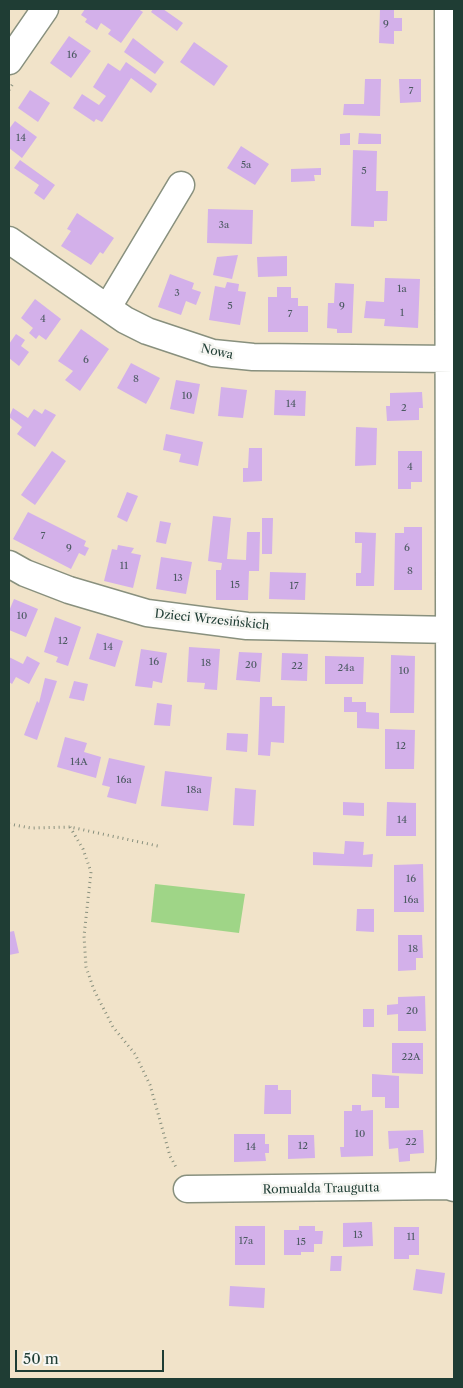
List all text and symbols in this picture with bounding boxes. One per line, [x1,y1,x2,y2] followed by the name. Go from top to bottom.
[383,18,389,30] house number: 9
[67,49,77,61] house number: 16
[409,85,413,97] house number: 7
[16,132,26,144] house number: 14
[241,159,251,171] house number: 5a
[361,165,367,177] house number: 5
[219,219,229,231] house number: 3a
[397,283,407,295] house number: 1a
[174,287,180,299] house number: 3
[227,300,233,312] house number: 5
[339,300,345,312] house number: 9
[400,307,404,319] house number: 1
[288,308,292,320] house number: 7
[40,313,46,325] house number: 4
[200,342,234,362] street label: Nowa
[83,354,89,366] house number: 6
[133,373,139,385] house number: 8
[182,390,192,402] house number: 10
[286,398,296,410] house number: 14
[401,402,407,414] house number: 2
[407,461,413,473] house number: 4
[41,530,45,542] house number: 7
[66,542,72,554] house number: 9
[404,542,410,554] house number: 6
[120,560,128,572] house number: 11
[407,565,413,577] house number: 8
[173,572,183,584] house number: 13
[230,579,240,591] house number: 15
[289,580,299,592] house number: 17
[154,607,270,633] street label: Dzieci Wrzesińskich
[17,610,27,622] house number: 10
[58,635,68,647] house number: 12
[103,641,113,653] house number: 14
[149,656,159,668] house number: 16
[201,657,211,669] house number: 18
[245,659,257,671] house number: 20
[291,660,303,672] house number: 22
[338,662,354,674] house number: 24a
[399,665,409,677] house number: 10
[396,740,406,752] house number: 12
[70,756,88,768] house number: 14A
[116,774,132,786] house number: 16a
[186,784,202,796] house number: 18a
[397,814,407,826] house number: 14
[406,873,416,885] house number: 16
[403,894,419,906] house number: 16a
[408,943,418,955] house number: 18
[406,1005,418,1017] house number: 20
[402,1051,420,1063] house number: 22A
[355,1128,365,1140] house number: 10
[405,1136,417,1148] house number: 22
[298,1140,308,1152] house number: 12
[246,1141,256,1153] house number: 14
[262,1181,380,1197] street label: Romualda Traugutta
[353,1229,363,1241] house number: 13
[407,1231,415,1243] house number: 11
[239,1235,253,1247] house number: 17a
[296,1236,306,1248] house number: 15
[18,1340,166,1372] scale bar
[23,1349,59,1368] text: 50 m

